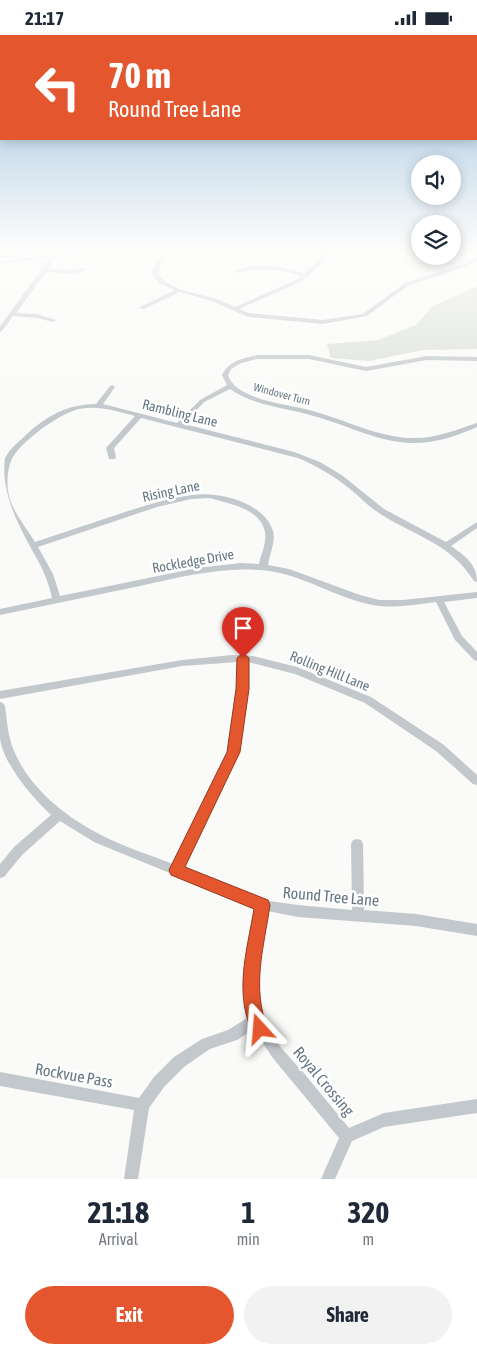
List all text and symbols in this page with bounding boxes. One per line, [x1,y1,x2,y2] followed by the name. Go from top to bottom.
[25,7,64,29] text: 21:17
[25,55,90,120] icon: left
[108,55,171,95] text: 70 m
[108,96,241,122] text: Round Tree Lane
[411,155,461,265] map controls
[411,155,461,205] button: sound
[411,215,461,265] button: layers
[252,381,312,407] street label: Windover Turn
[141,396,219,430] street label: Rambling Lane
[141,477,201,505] street label: Rising Lane
[151,546,235,576] street label: Rockledge Drive
[222,607,264,658] pin
[229,614,257,642] icon: arrive
[288,648,372,694] street label: Rolling Hill Lane
[282,883,380,909] street label: Round Tree Lane
[233,1002,285,1054] position arrow
[289,1043,358,1120] street label: Royal Crossing
[34,1059,115,1091] street label: Rockvue Pass
[87,1195,149,1229] text: 21:18
[241,1195,255,1229] text: 1
[347,1195,389,1229] text: 320
[99,1230,138,1248] text: Arrival
[237,1230,260,1248] text: min
[363,1230,374,1248] text: m
[25,1286,234,1344] button: Exit
[244,1286,452,1344] button: Share

